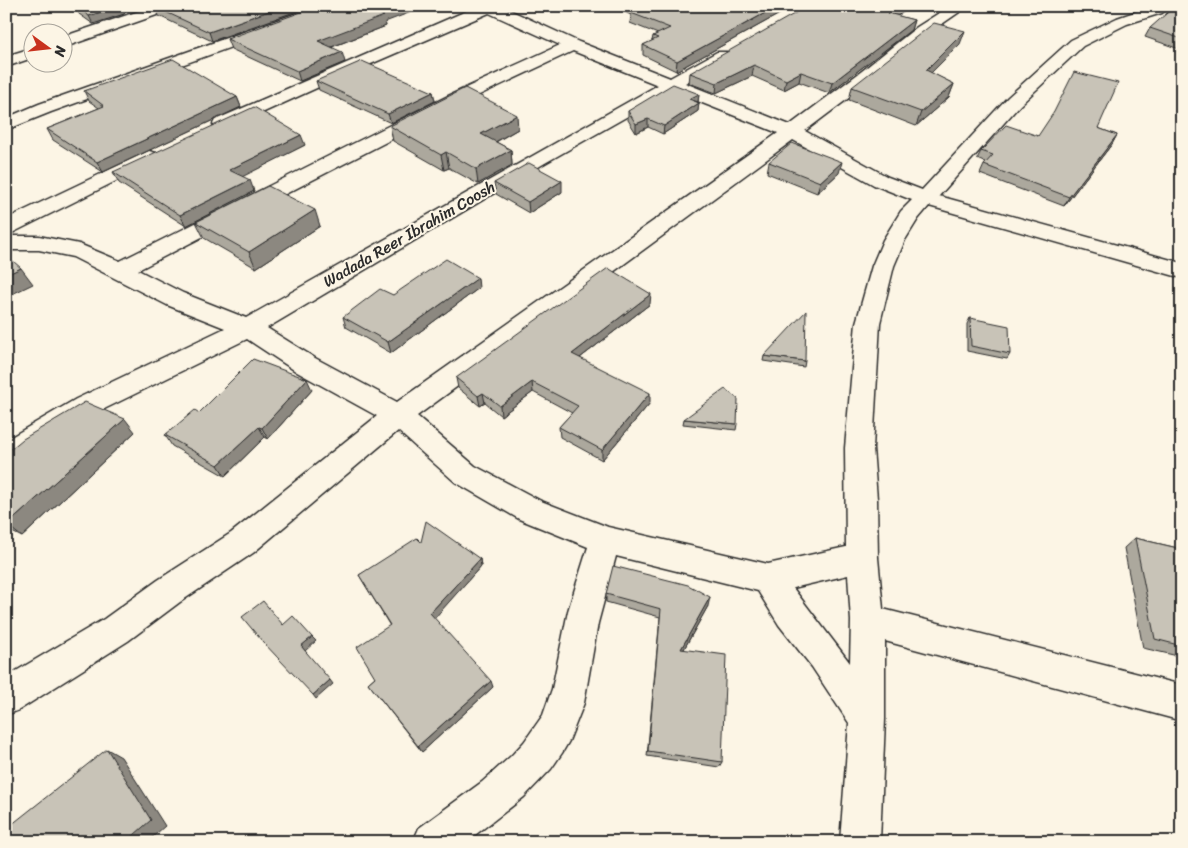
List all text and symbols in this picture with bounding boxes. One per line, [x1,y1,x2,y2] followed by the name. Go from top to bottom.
[22,22,72,72] north arrow
[47,42,74,59] text: N
[317,173,501,295] street label: Wadada Reer Ibrahim Coosh

